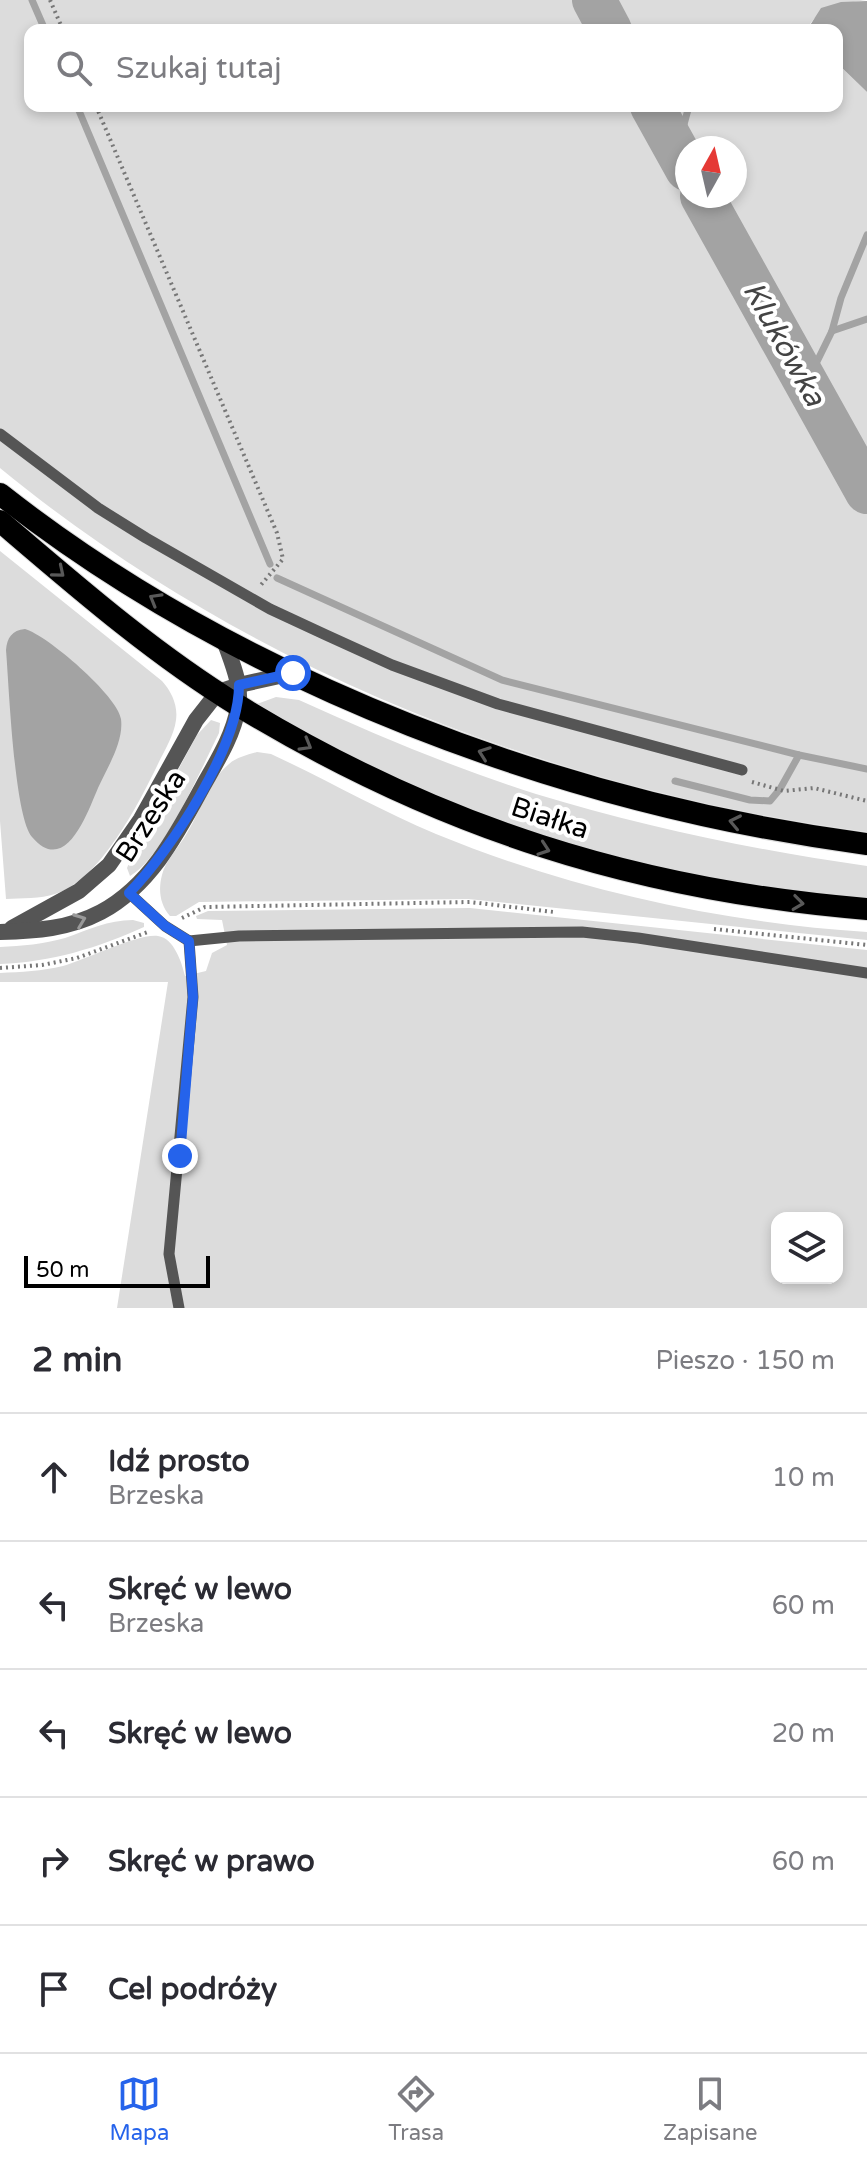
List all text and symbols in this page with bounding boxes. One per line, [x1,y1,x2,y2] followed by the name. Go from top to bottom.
[24,24,843,112] search box
[52,46,96,90] icon: search
[116,50,282,87] text: Szukaj tutaj
[675,136,747,208] north arrow
[735,275,834,414] water label: Klukówka
[50,562,65,577] one-way arrow
[149,593,164,609] one-way arrow
[275,655,311,691] route start
[298,735,312,751] one-way arrow
[478,746,492,763] one-way arrow
[108,763,194,869] street label: Brzeska
[507,789,593,847] street label: Białka
[729,814,742,831] one-way arrow
[536,839,550,855] one-way arrow
[792,894,805,911] one-way arrow
[72,913,86,930] one-way arrow
[162,1138,198,1174] route end
[771,1212,843,1284] map controls
[771,1212,843,1284] button: layers
[24,1252,210,1288] scale bar
[36,1257,90,1283] text: 50 m
[32,1340,123,1381] text: 2 min
[655,1345,835,1376] text: Pieszo · 150 m
[108,1443,250,1480] text: Idź prosto
[32,1455,76,1499] icon: ahead
[772,1462,835,1493] text: 10 m
[108,1480,204,1511] text: Brzeska
[108,1571,292,1608] text: Skręć w lewo
[32,1583,76,1627] icon: left
[772,1590,835,1621] text: 60 m
[108,1608,204,1639] text: Brzeska
[32,1711,76,1755] icon: left
[108,1715,292,1752] text: Skręć w lewo
[772,1718,835,1749] text: 20 m
[32,1839,76,1883] icon: right
[108,1843,315,1880] text: Skręć w prawo
[772,1846,835,1877] text: 60 m
[32,1967,76,2011] icon: arrive
[108,1971,277,2008] text: Cel podróży
[109,2072,169,2146] tab: Mapa
[388,2072,444,2146] tab: Trasa
[663,2072,758,2146] tab: Zapisane

